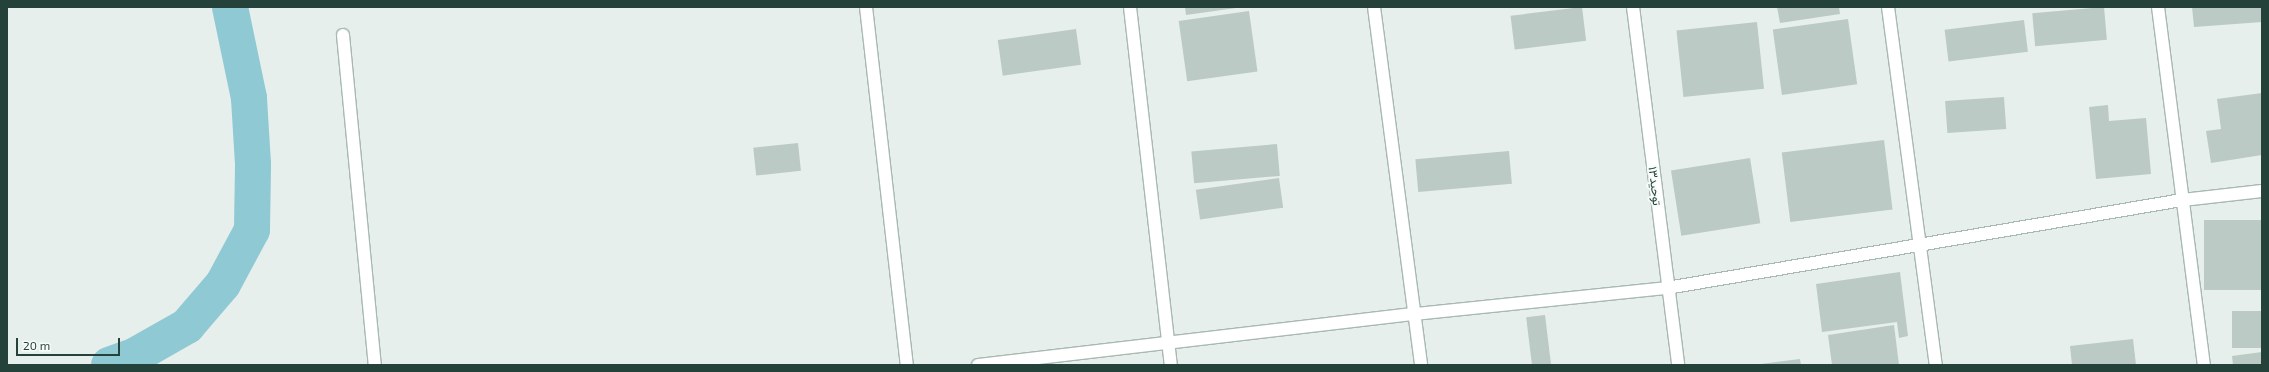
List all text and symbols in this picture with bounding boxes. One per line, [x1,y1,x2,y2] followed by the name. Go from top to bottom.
[1645,166,1665,206] street label: توحید۱۳
[18,330,122,356] scale bar
[23,338,50,352] text: 20 m

